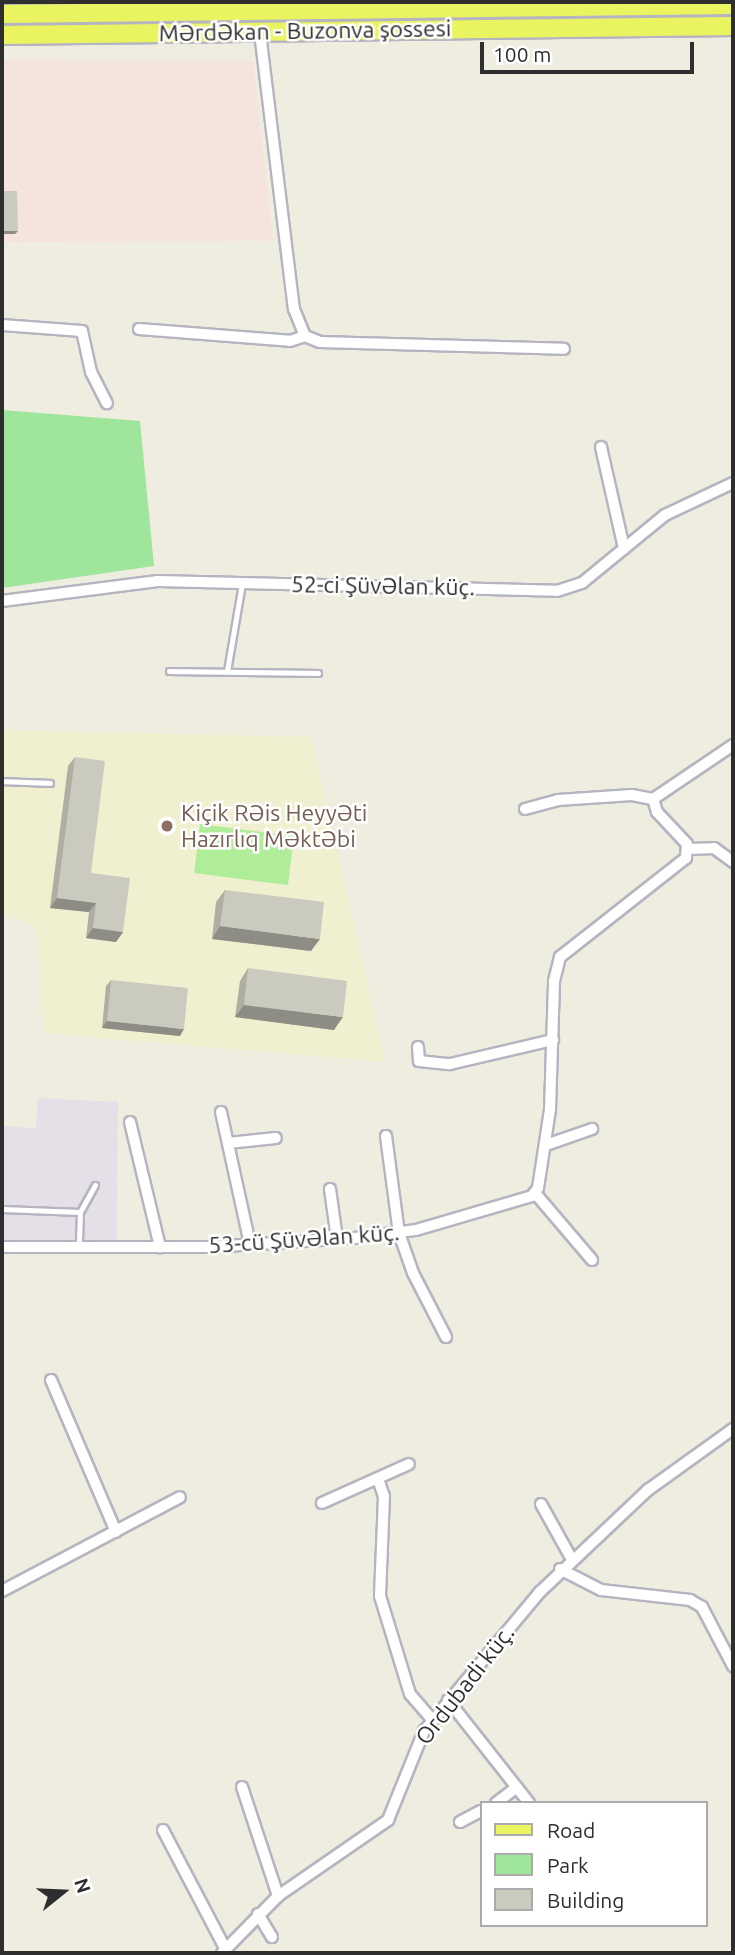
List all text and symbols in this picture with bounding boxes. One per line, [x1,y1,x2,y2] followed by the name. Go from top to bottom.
[159,15,451,47] street label: Mərdəkan - Buzonva şossesi
[483,28,696,72] scale bar
[493,42,551,66] text: 100 m
[291,571,475,601] street label: 52-ci Şüvəlan küç.
[181,799,367,853] place label: Kiçik Rəis Heyyəti Hazırlıq Məktəbi
[159,818,175,834] marker: Kiçik Rəis Heyyəti Hazırlıq Məktəbi
[207,1219,401,1259] street label: 53-cü Şüvəlan küç.
[410,1620,520,1750] street label: Ordubadi küç.
[480,1801,707,1927] legend
[547,1818,595,1842] text: Road
[547,1853,589,1877] text: Park
[28,1857,98,1927] north arrow
[70,1875,96,1896] text: N
[547,1888,624,1912] text: Building

